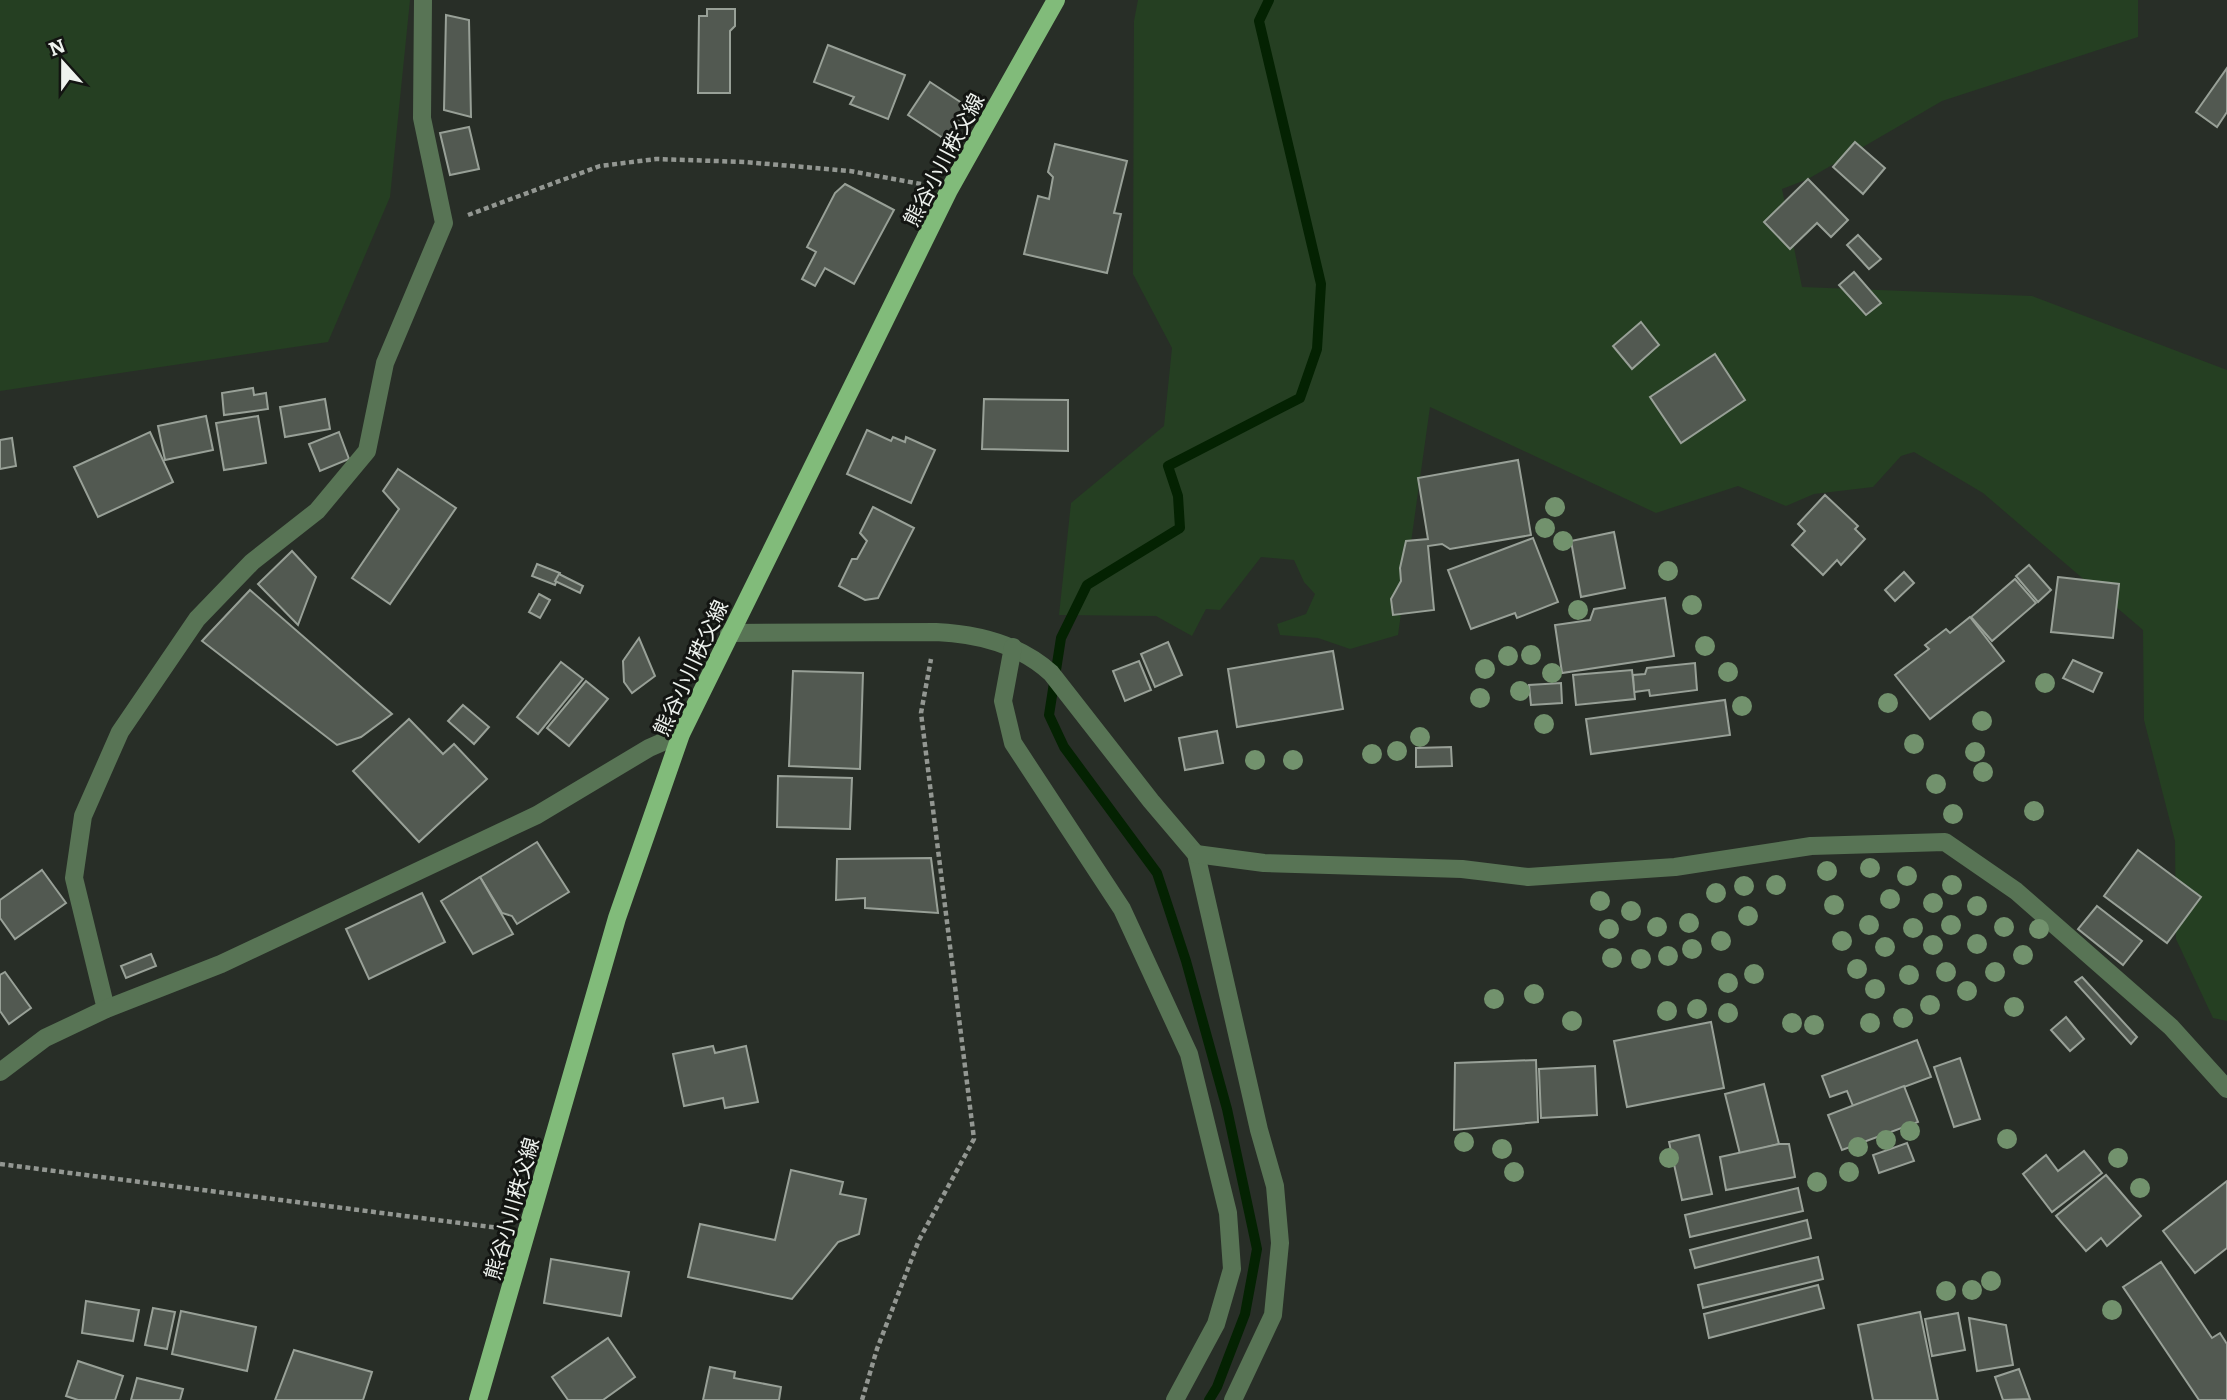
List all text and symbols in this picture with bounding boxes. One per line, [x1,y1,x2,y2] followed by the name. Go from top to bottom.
[28,28,98,98] north arrow
[44,30,69,62] text: N
[894,87,990,231] street label: 熊谷小川秩父線
[644,594,734,740] street label: 熊谷小川秩父線
[475,1133,545,1283] street label: 熊谷小川秩父線

